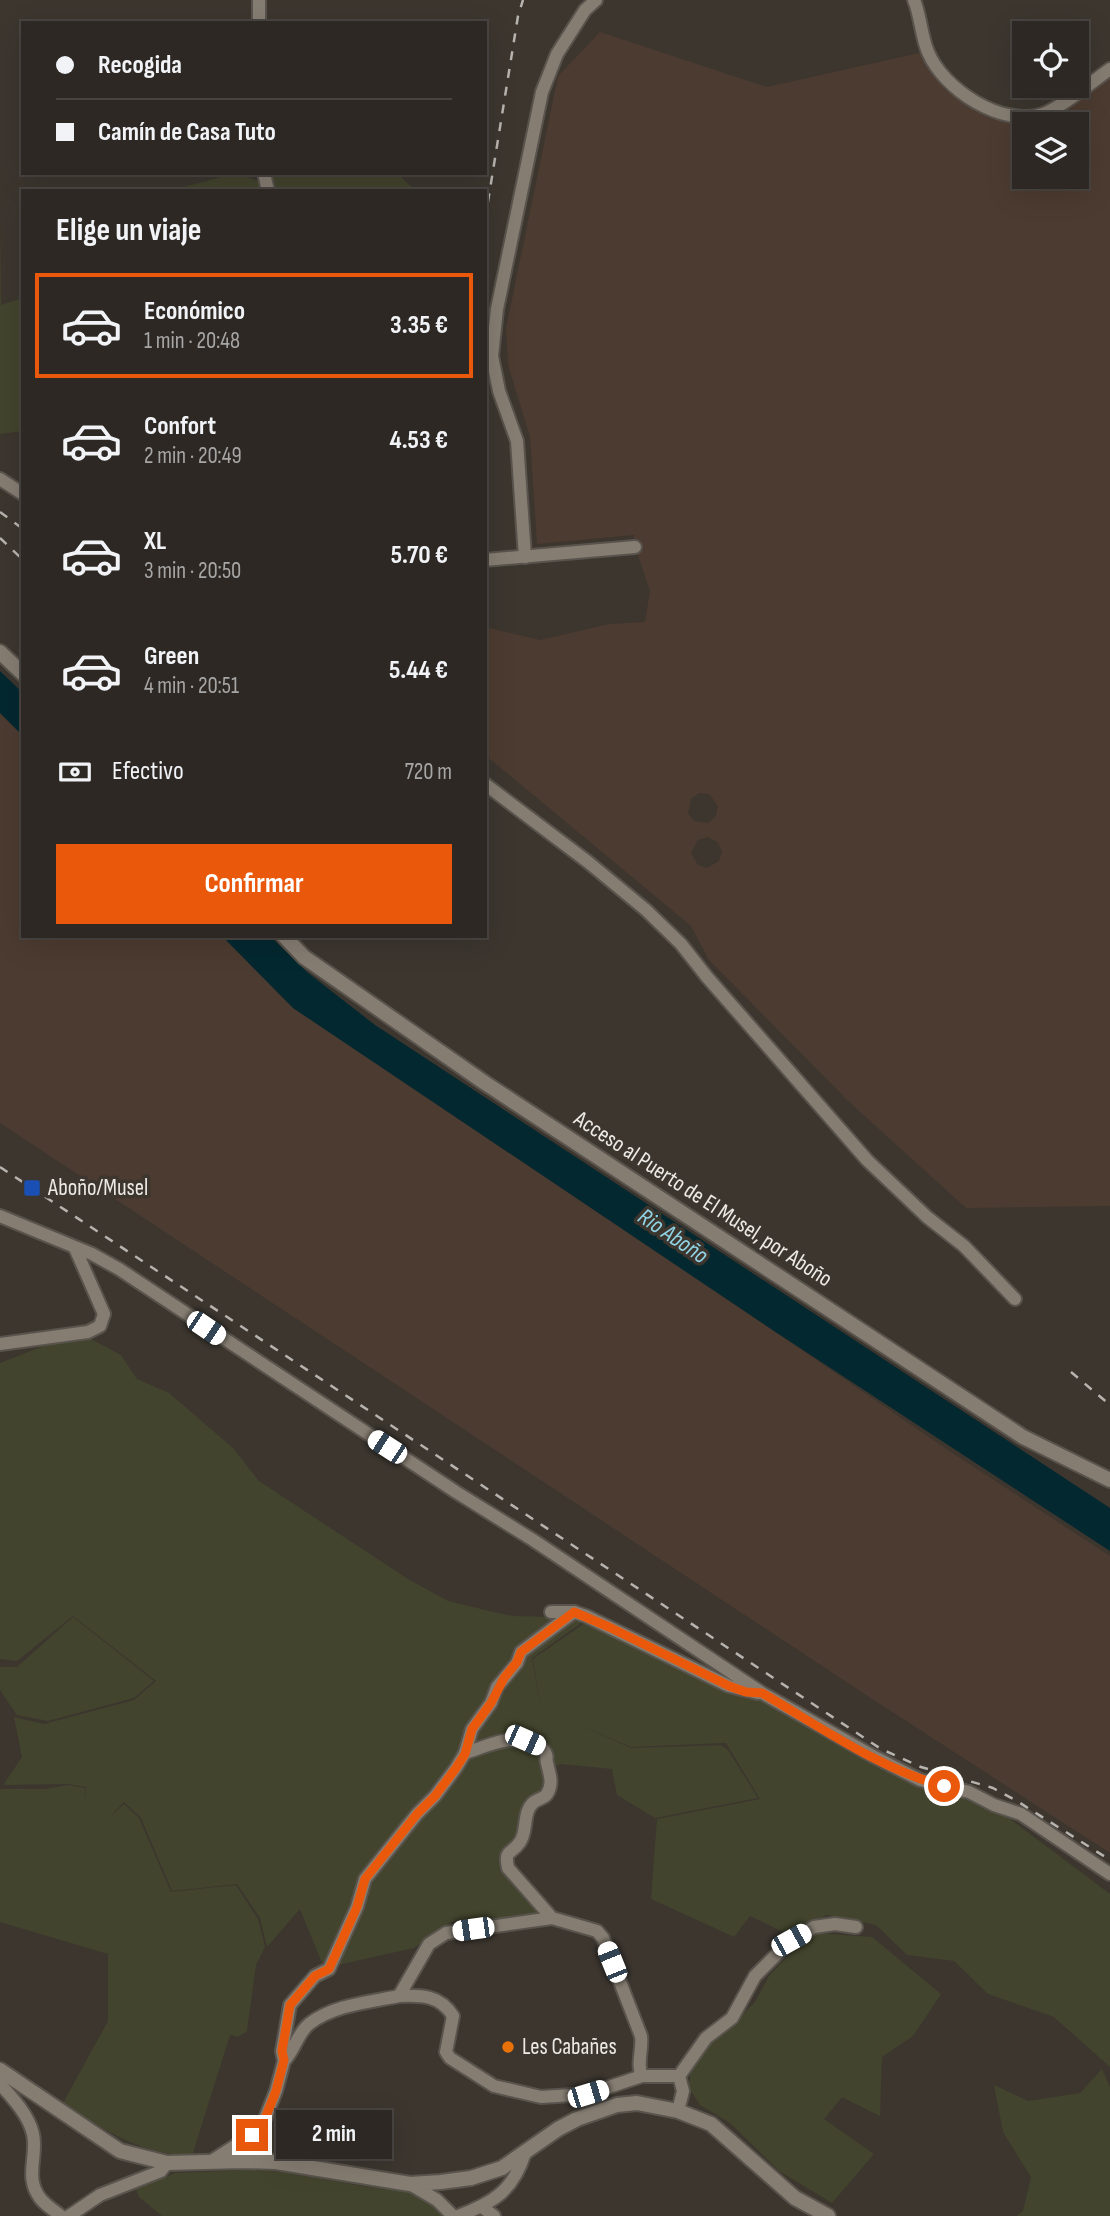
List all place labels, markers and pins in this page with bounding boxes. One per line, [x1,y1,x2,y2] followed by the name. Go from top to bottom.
[47,1174,148,1202] place label: Aboño/Musel
[22,1178,42,1198] marker: Aboño/Musel
[522,2033,617,2061] place label: Les Cabañes
[500,2039,516,2055] marker: Les Cabañes

